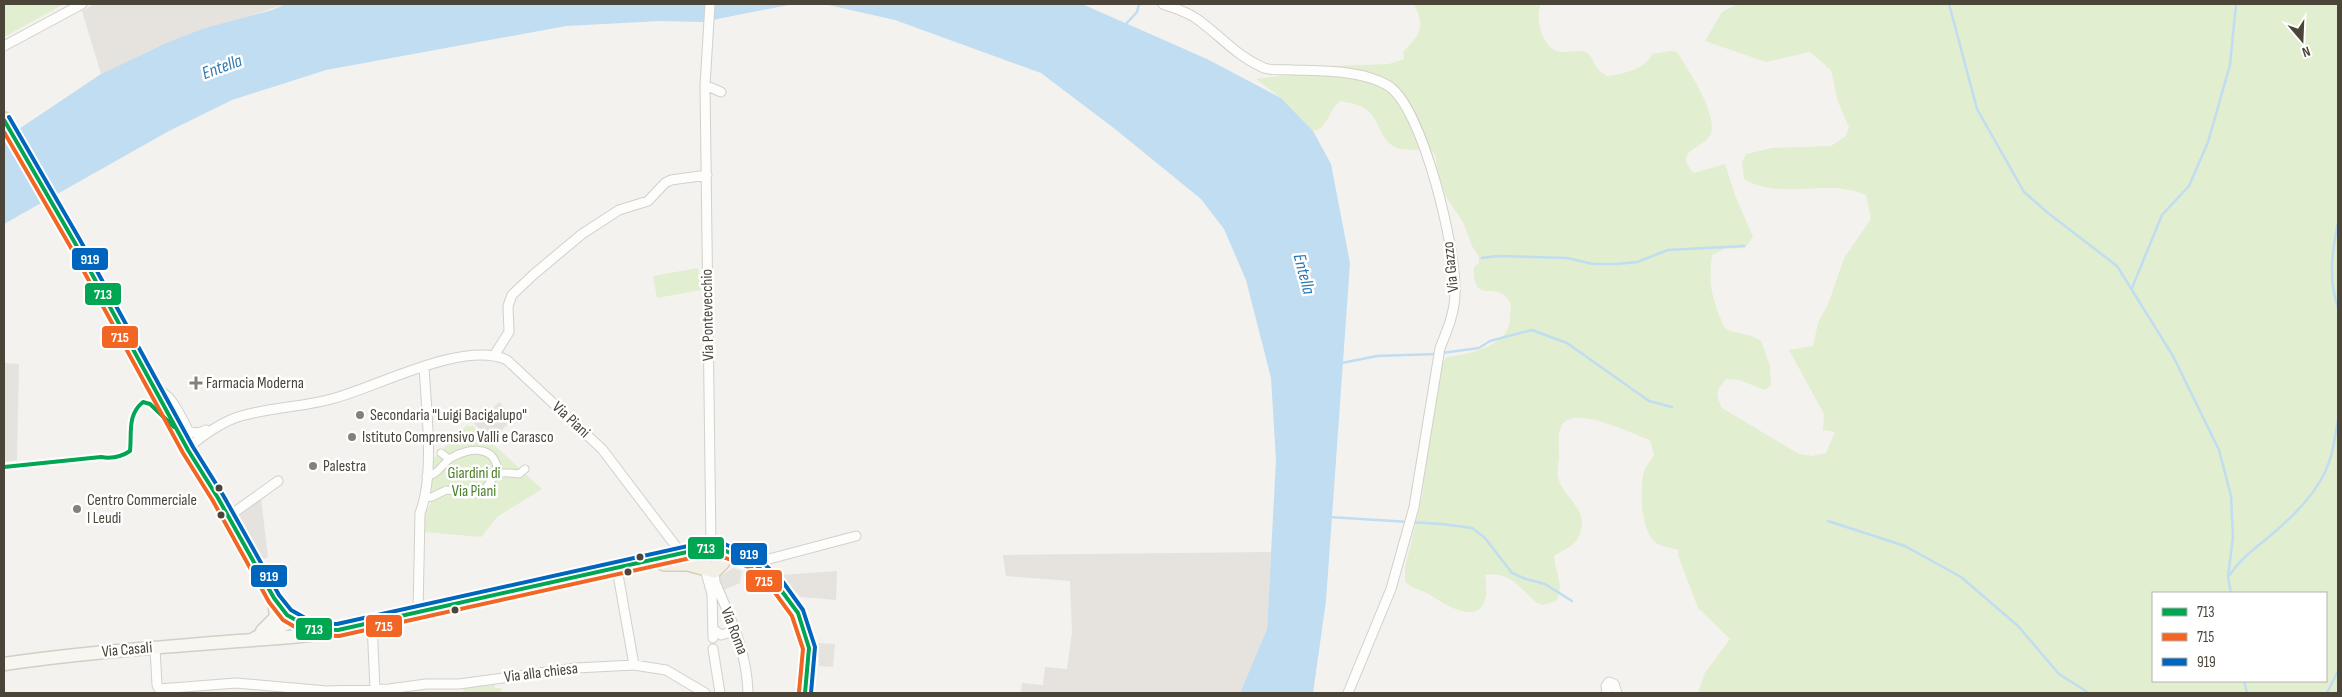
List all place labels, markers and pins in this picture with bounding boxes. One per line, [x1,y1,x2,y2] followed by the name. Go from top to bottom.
[206,374,304,393] place label: Farmacia Moderna
[190,377,202,389] marker: Farmacia Moderna
[370,406,527,425] place label: Secondaria "Luigi Bacigalupo"
[354,409,366,421] marker: Secondaria "Luigi Bacigalupo"
[362,428,554,447] place label: Istituto Comprensivo Valli e Carasco
[346,431,358,443] marker: Istituto Comprensivo Valli e Carasco
[323,457,366,476] place label: Palestra
[307,460,319,472] marker: Palestra
[214,483,224,493] unlabelled marker
[87,491,197,528] place label: Centro Commerciale I Leudi
[71,503,83,515] marker: Centro Commerciale I Leudi
[216,510,226,520] unlabelled marker
[635,552,645,562] unlabelled marker
[623,567,633,577] unlabelled marker
[450,605,460,615] unlabelled marker

